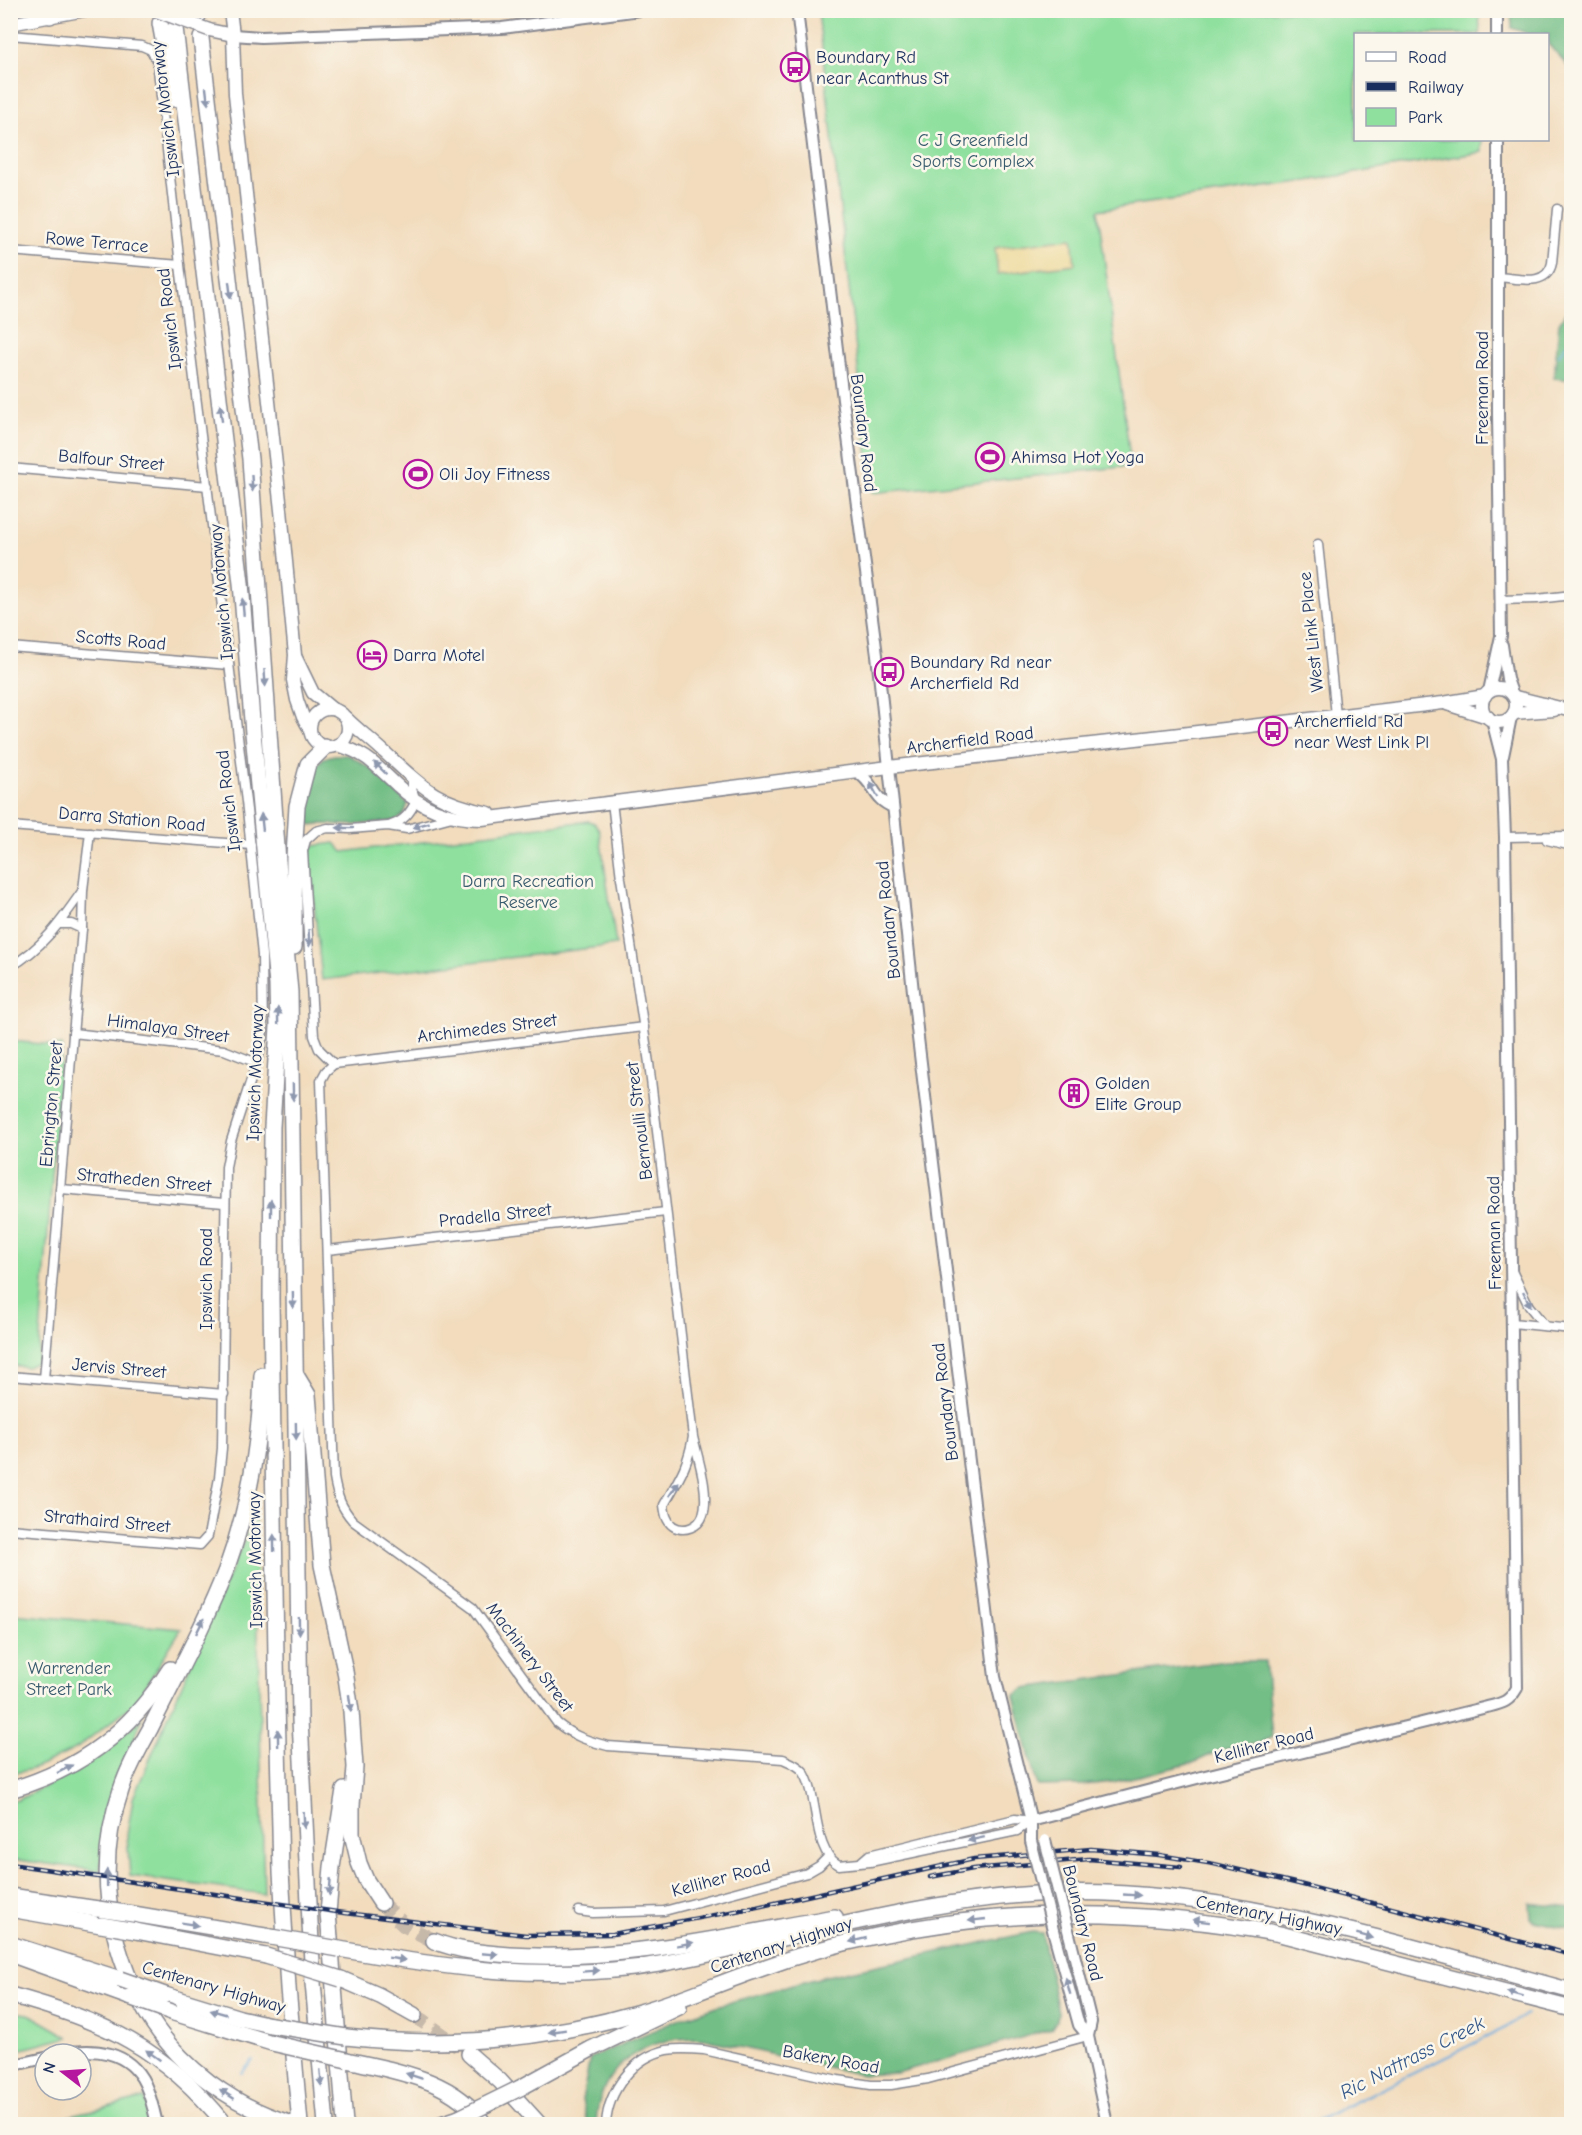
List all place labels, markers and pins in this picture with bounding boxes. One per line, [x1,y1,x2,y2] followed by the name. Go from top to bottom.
[816,47,949,89] place label: Boundary Rd near Acanthus St
[779,51,811,83] bus stop icon: Boundary Rd near Acanthus St
[974,441,1006,473] sports icon: Ahimsa Hot Yoga
[1011,447,1144,468] place label: Ahimsa Hot Yoga
[402,458,434,490] sports icon: Oli Joy Fitness
[439,464,550,485] place label: Oli Joy Fitness
[356,639,388,671] hotel icon: Darra Motel
[393,645,485,666] place label: Darra Motel
[910,652,1052,694] place label: Boundary Rd near Archerfield Rd
[873,656,905,688] bus stop icon: Boundary Rd near Archerfield Rd
[1294,711,1429,753] place label: Archerfield Rd near West Link Pl
[1257,715,1289,747] bus stop icon: Archerfield Rd near West Link Pl
[1095,1073,1182,1115] place label: Golden Elite Group
[1058,1077,1090,1109] building icon: Golden Elite Group

